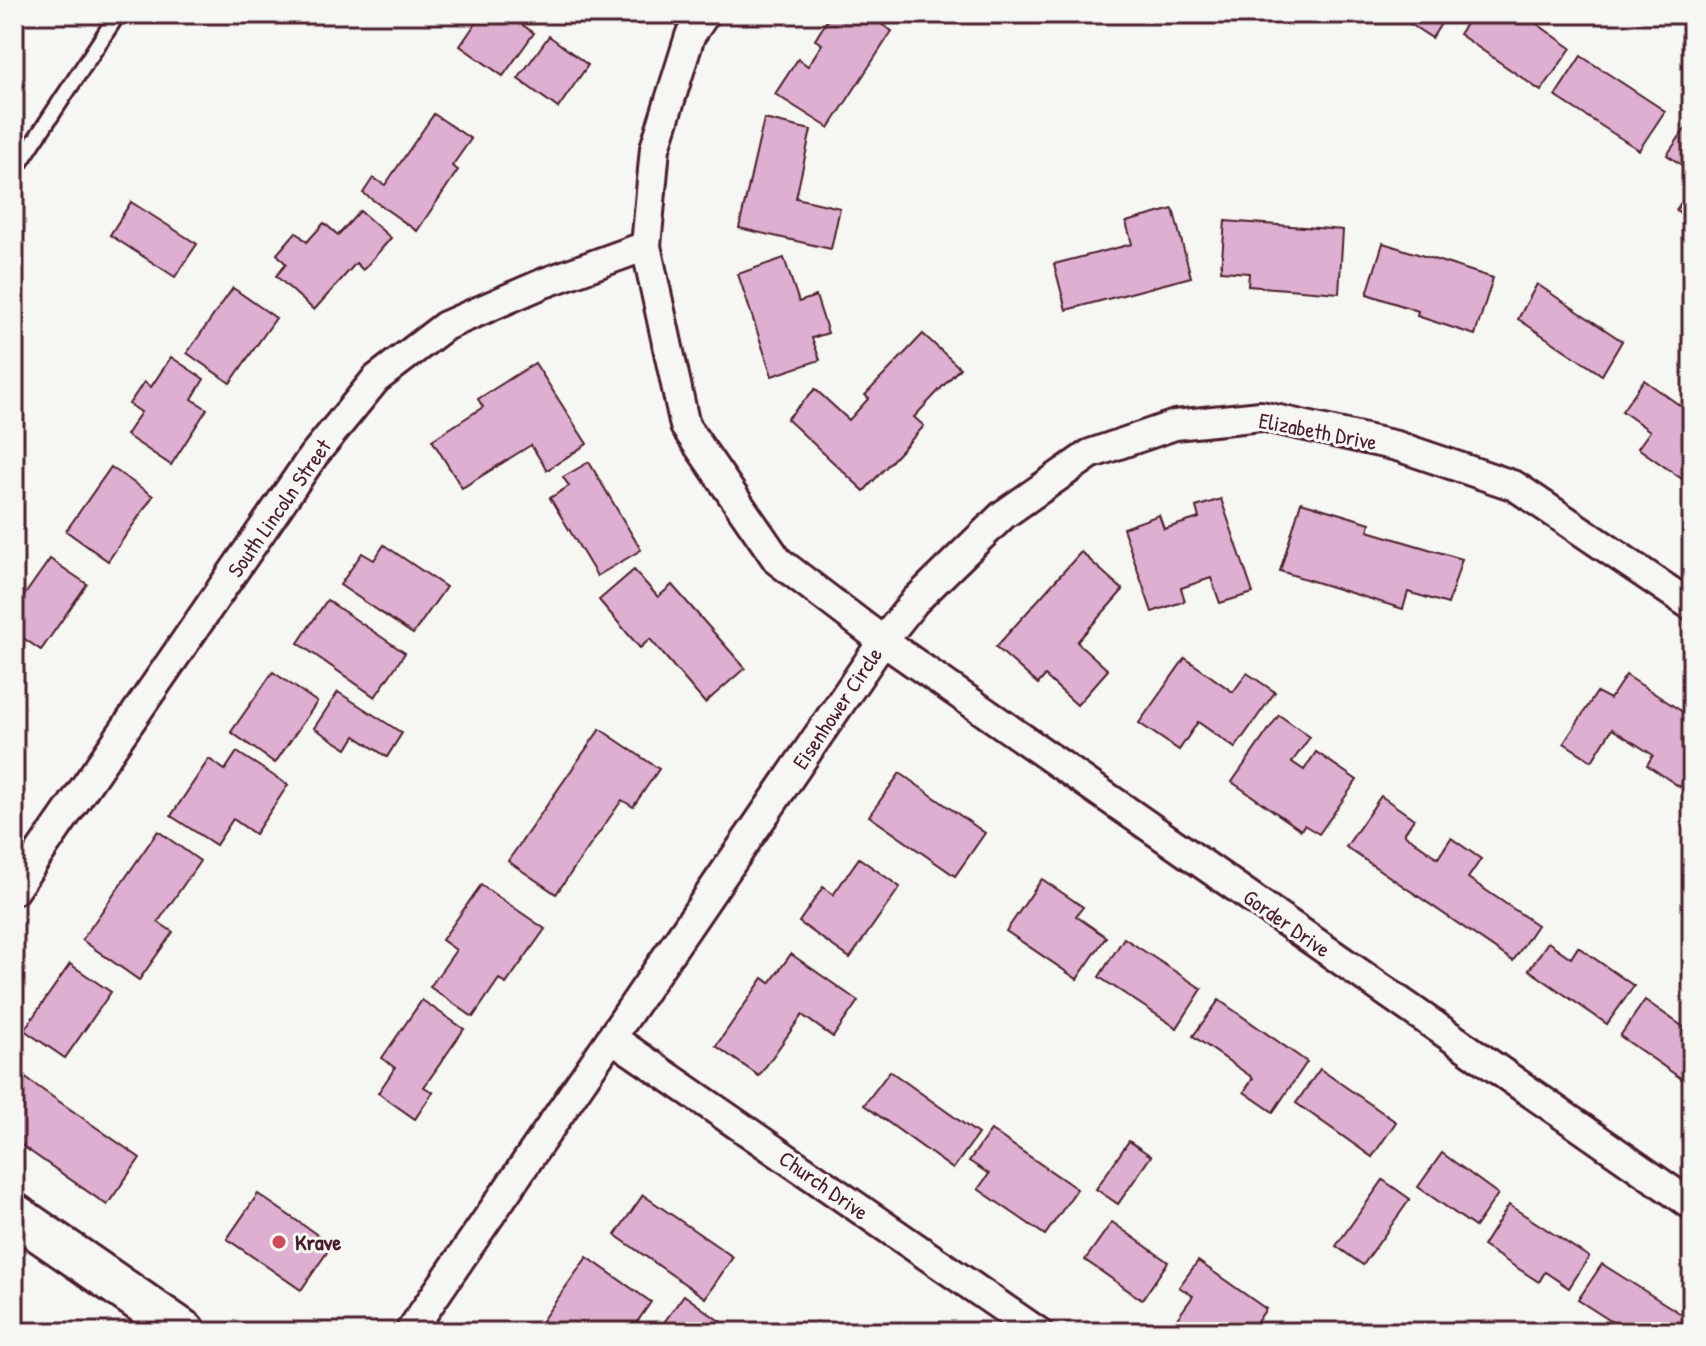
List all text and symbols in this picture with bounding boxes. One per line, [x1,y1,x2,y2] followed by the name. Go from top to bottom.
[1256,405,1380,457] street label: Elizabeth Drive
[220,433,338,583] street label: South Lincoln Street
[785,641,889,775] street label: Eisenhower Circle
[1237,882,1337,964] street label: Gorder Drive
[773,1143,875,1227] street label: Church Drive
[295,1227,341,1257] place label: Krave
[270,1233,288,1251] marker: Krave

